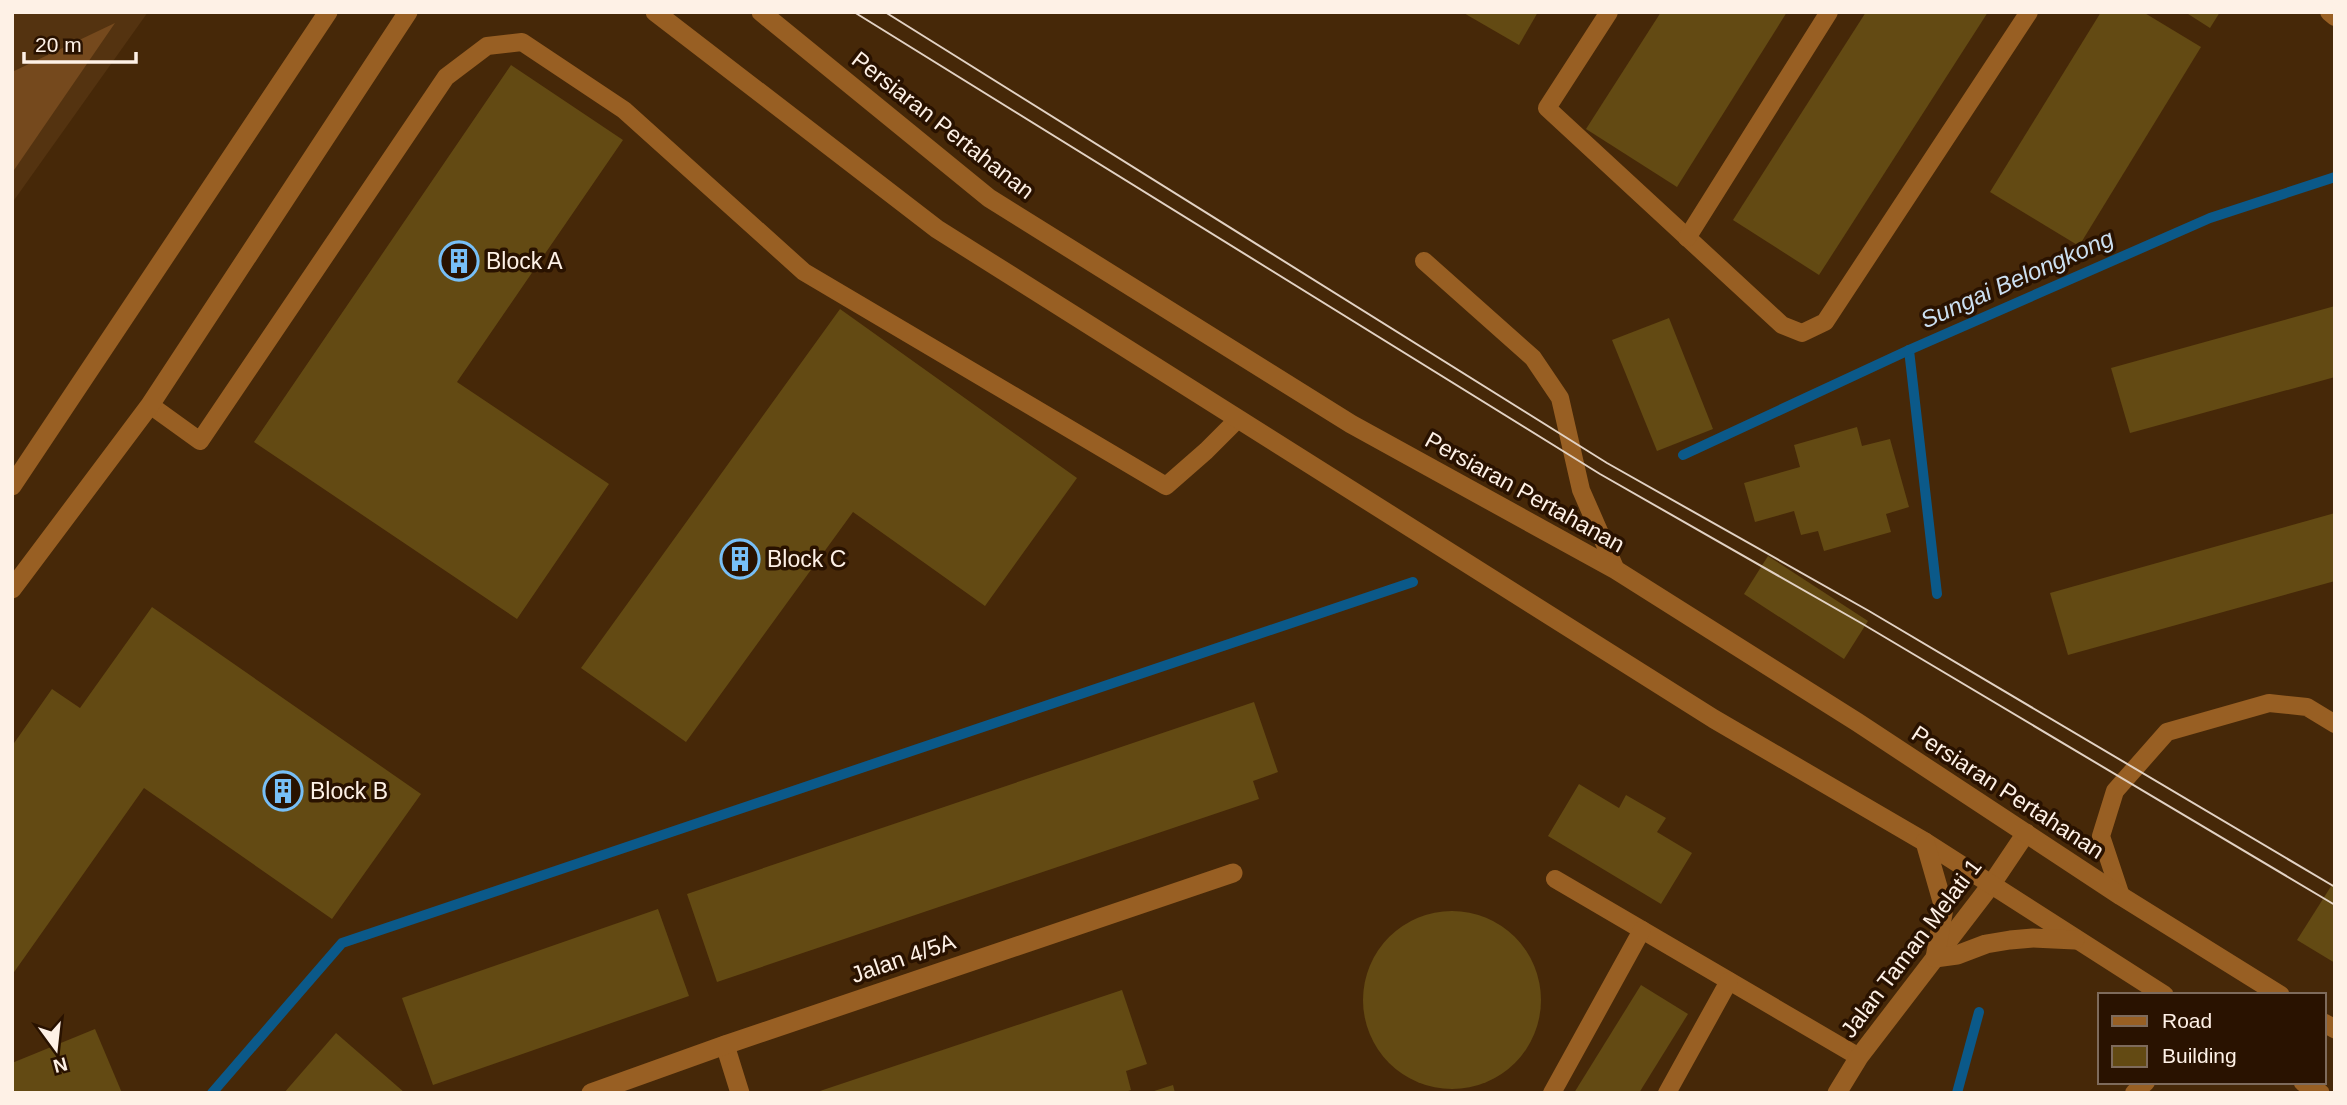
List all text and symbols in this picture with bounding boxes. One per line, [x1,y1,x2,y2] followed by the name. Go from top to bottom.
[24,21,136,65] scale bar
[35,33,82,56] text: 20 m
[847,46,1039,204] street label: Persiaran Pertahanan
[1916,224,2118,333] water label: Sungai Belongkong
[438,240,480,282] building icon: Block A
[486,248,563,274] place label: Block A
[1421,426,1629,558] street label: Persiaran Pertahanan
[719,538,761,580] building icon: Block C
[767,546,846,572] place label: Block C
[1907,720,2109,864] street label: Persiaran Pertahanan
[262,770,304,812] building icon: Block B
[310,778,388,804] place label: Block B
[1835,854,1987,1042] street label: Jalan Taman Melati 1
[847,928,959,988] street label: Jalan 4/5A
[2098,993,2326,1084] legend
[2162,1009,2212,1032] text: Road
[21,1014,91,1084] north arrow
[2162,1044,2237,1067] text: Building
[51,1053,70,1077] text: N

